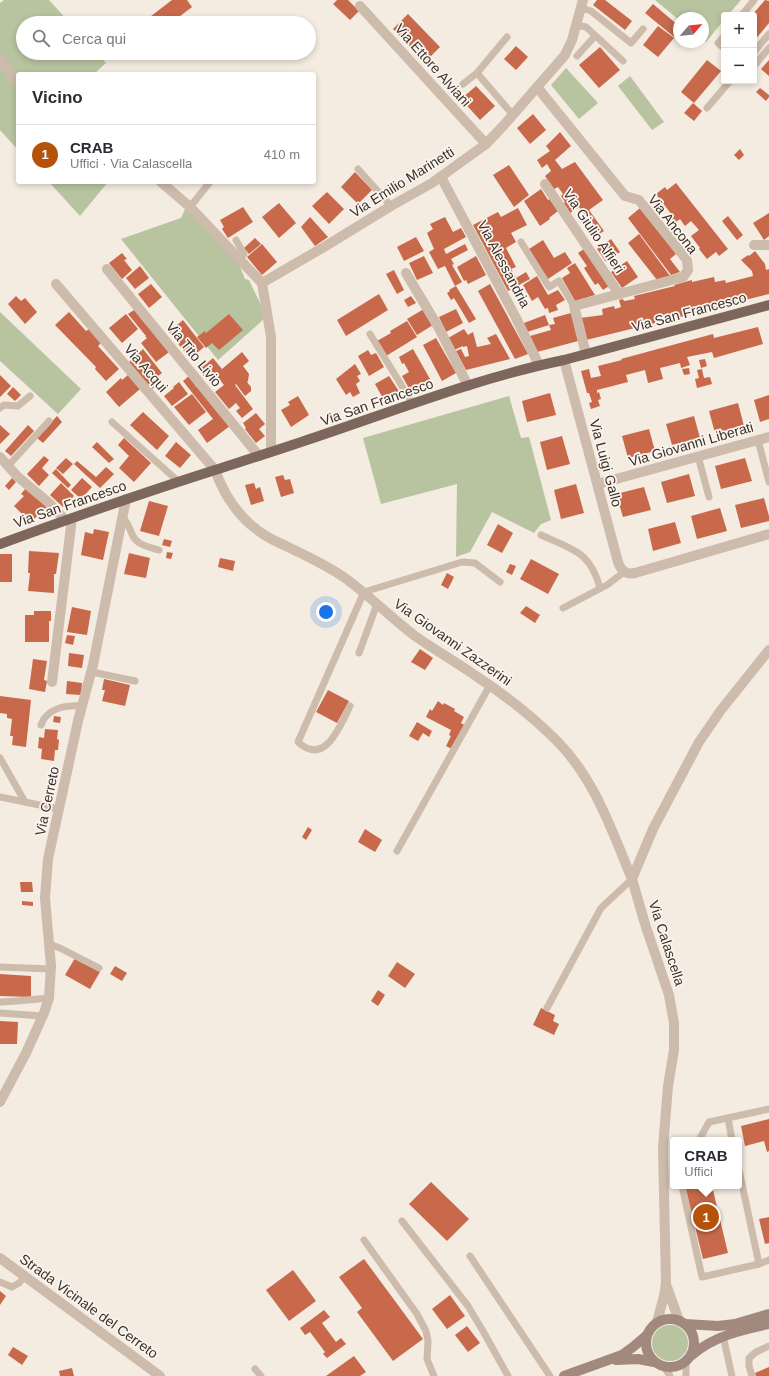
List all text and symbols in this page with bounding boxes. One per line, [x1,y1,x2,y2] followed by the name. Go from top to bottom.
[673,12,709,48] north arrow
[721,12,757,84] map controls
[721,12,757,48] button: +
[16,16,316,60] search box
[392,20,474,110] street label: Via Ettore Alviani
[30,27,52,49] icon: search
[62,30,126,47] text: Cerca qui
[721,48,757,84] button: −
[32,88,83,107] text: Vicino
[70,139,113,156] text: CRAB
[347,144,457,220] street label: Via Emilio Marinetti
[41,147,49,162] text: 1
[264,147,300,162] text: 410 m
[70,156,192,171] text: Uffici · Via Calascella
[560,186,628,276] street label: Via Giulio Alfieri
[645,191,701,257] street label: Via Ancona
[474,218,534,310] street label: Via Alessandria
[630,289,748,335] street label: Via San Francesco
[163,318,225,390] street label: Via Tito Livio
[121,341,171,395] street label: Via Acqui
[319,375,436,429] street label: Via San Francesco
[587,417,625,509] street label: Via Luigi Gallo
[627,419,755,469] street label: Via Giovanni Liberati
[12,477,129,531] street label: Via San Francesco
[391,595,515,689] street label: Via Giovanni Zazzerini
[316,602,336,622] your location
[32,765,62,837] street label: Via Cerreto
[646,898,688,988] street label: Via Calascella
[670,1137,742,1189] popup
[684,1147,728,1164] text: CRAB
[684,1164,713,1179] text: Uffici
[693,1202,719,1232] pin: 1
[17,1250,161,1362] street label: Strada Vicinale del Cerreto

